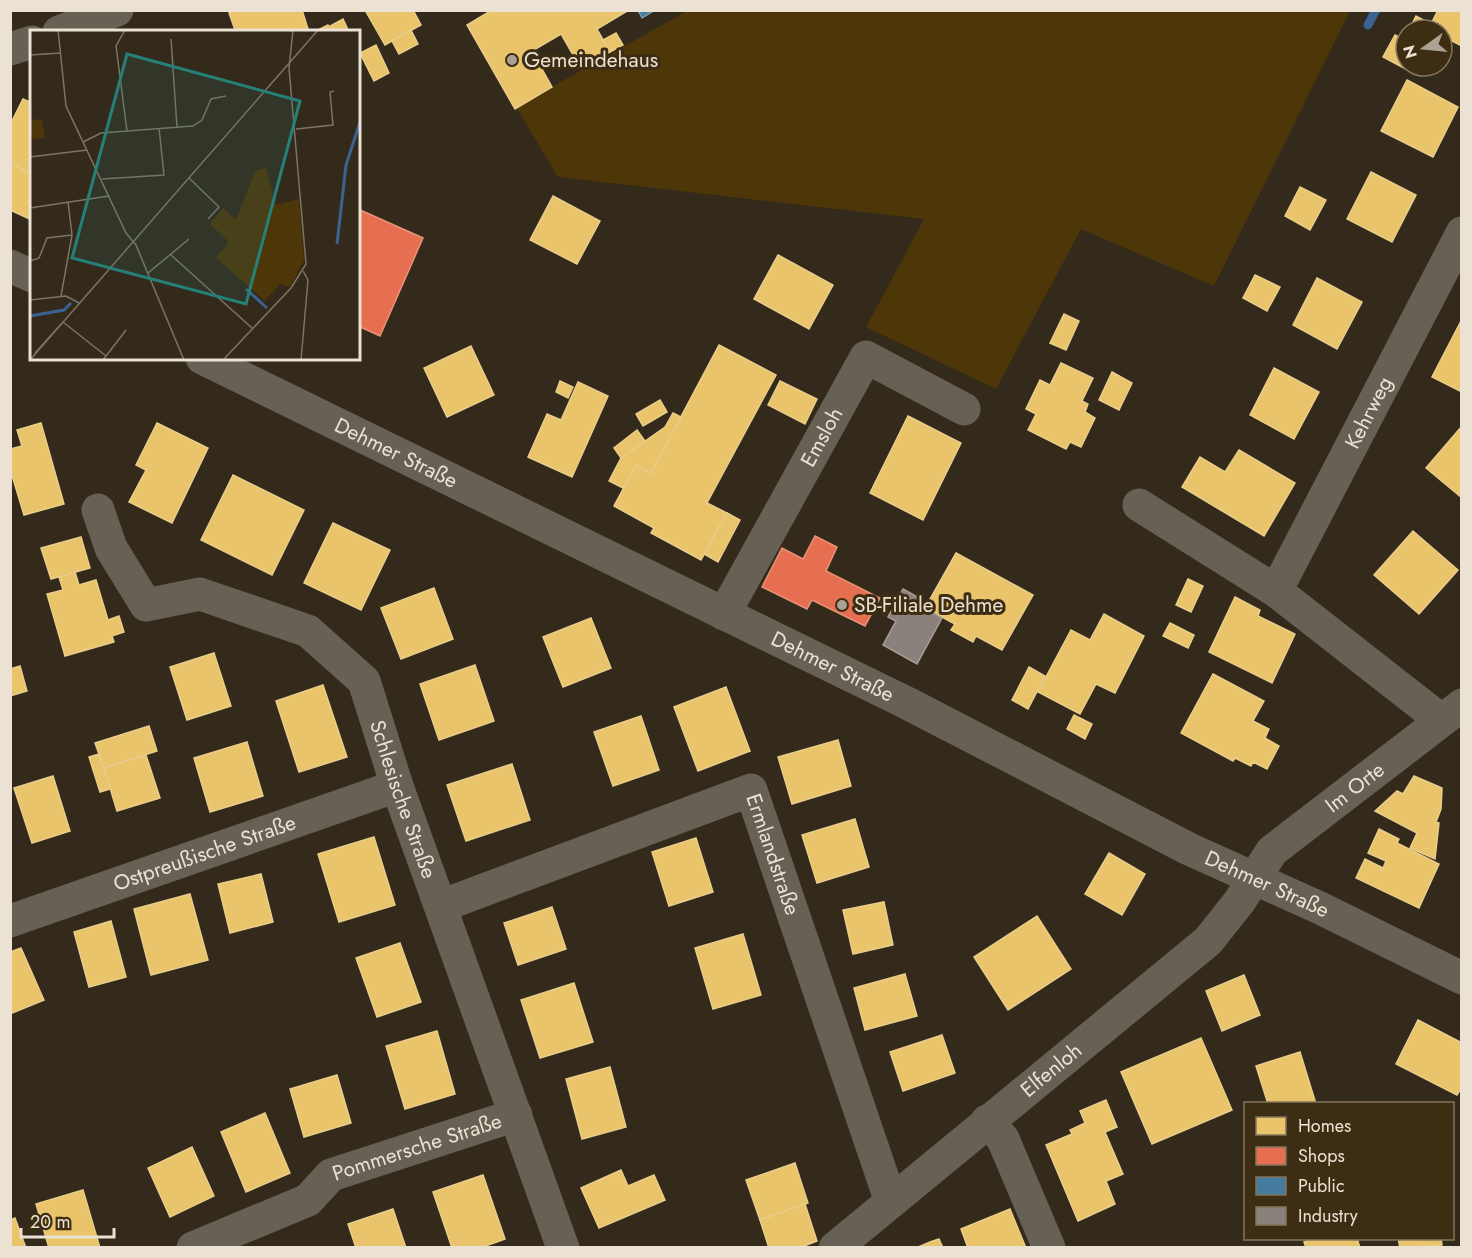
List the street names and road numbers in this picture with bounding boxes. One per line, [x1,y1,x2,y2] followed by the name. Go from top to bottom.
[1337,371,1400,454] street label: Kehrweg
[793,402,850,472] street label: Emsloh
[329,410,463,496] street label: Dehmer Straße
[766,624,899,709] street label: Dehmer Straße
[362,716,444,883] street label: Schlesische Straße
[1319,755,1391,820] street label: Im Orte
[738,790,808,919] street label: Ermlandstraße
[109,807,300,899] street label: Ostpreußische Straße
[1200,843,1335,925] street label: Dehmer Straße
[1014,1036,1088,1104] street label: Elfenloh
[328,1106,506,1189] street label: Pommersche Straße

